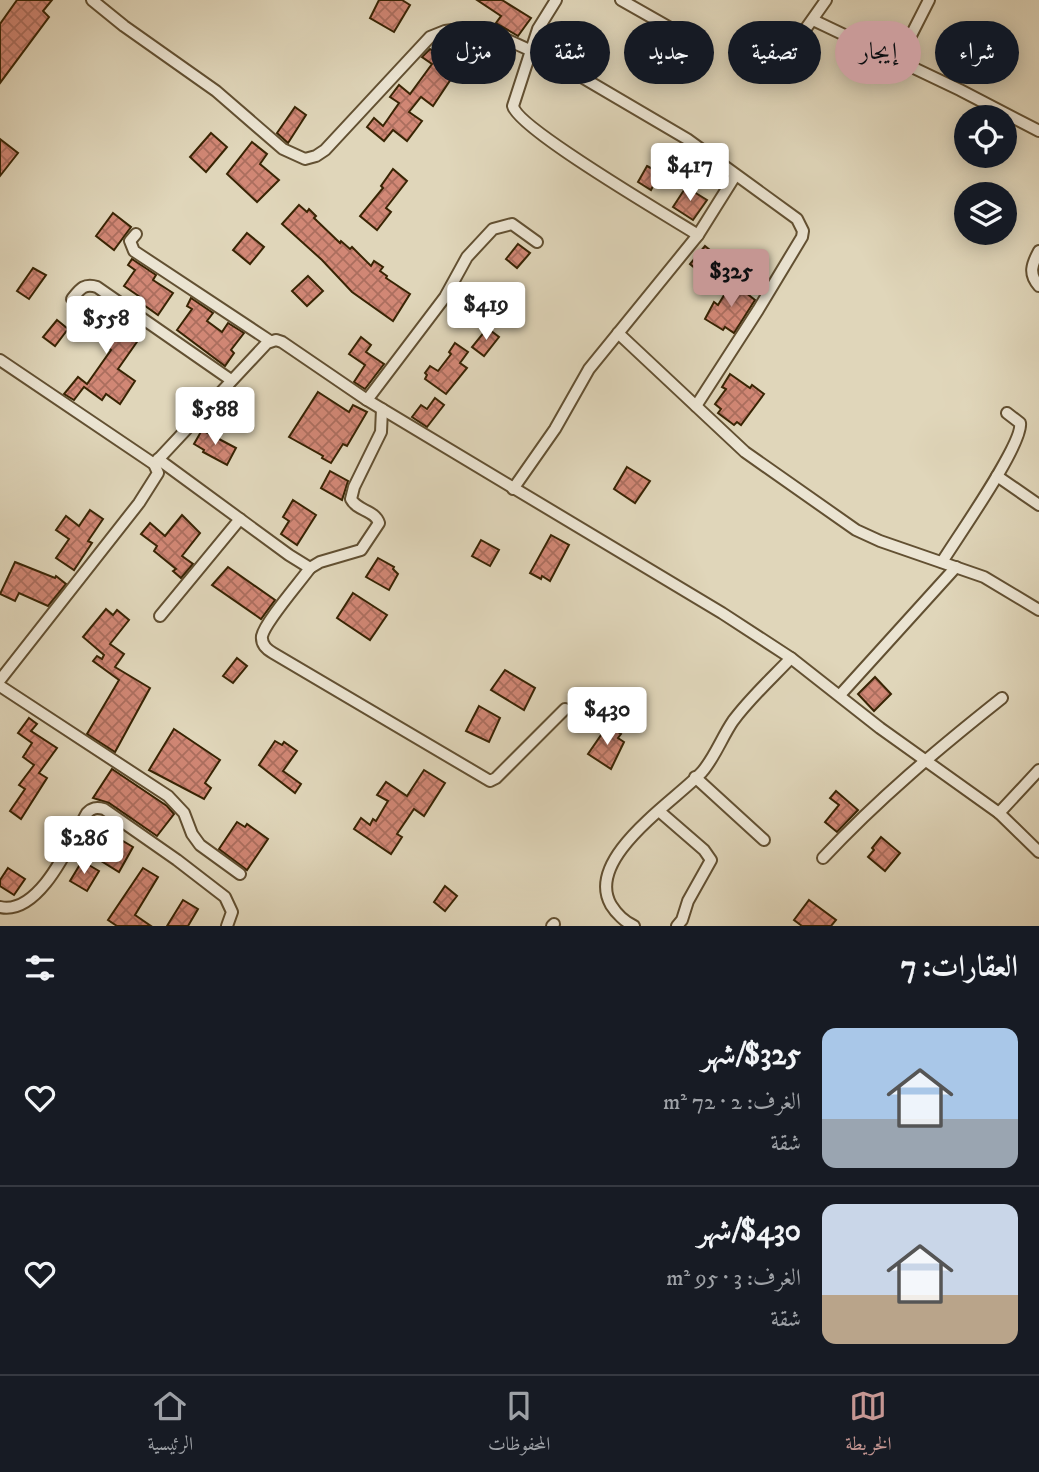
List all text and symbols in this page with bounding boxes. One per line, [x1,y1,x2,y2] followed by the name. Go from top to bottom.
[431,21,516,84] chip: منزل
[530,21,610,84] chip: شقة
[624,21,714,84] chip: جديد
[728,21,821,84] chip: تصفية
[835,21,921,84] chip: إيجار
[935,21,1019,84] chip: شراء
[954,105,1017,245] map controls
[954,105,1017,168] button: locate
[649,144,731,203] pin: $417
[667,151,713,180] text: $417
[954,182,1017,245] button: layers
[690,250,772,309] pin: $325
[709,257,753,286] text: $325
[445,282,527,342] pin: $419
[463,290,509,319] text: $419
[65,296,147,356] pin: $558
[83,304,129,333] text: $558
[174,388,256,447] pin: $588
[192,395,238,424] text: $588
[566,688,648,747] pin: $430
[584,695,630,724] text: $430
[43,816,125,876] pin: $286
[60,824,108,853] text: $286
[21,949,59,987] icon: filters
[901,949,1018,986] text: العقارات: 7
[701,1037,801,1074] text: $325/شهر
[878,1056,962,1140] icon: home
[21,1079,59,1117] icon: heart
[663,1088,801,1117] text: الغرف: 2 · 72 m²
[771,1129,801,1158] text: شقة
[697,1213,801,1250] text: $430/شهر
[878,1232,962,1316] icon: home
[21,1255,59,1293] icon: heart
[666,1264,801,1293] text: الغرف: 3 · 95 m²
[771,1305,801,1334] text: شقة
[147,1387,193,1462] tab: الرئيسية
[488,1387,551,1462] tab: المحفوظات
[845,1387,892,1462] tab: الخريطة

